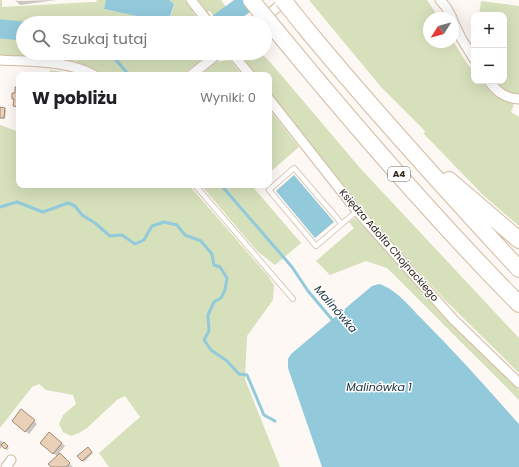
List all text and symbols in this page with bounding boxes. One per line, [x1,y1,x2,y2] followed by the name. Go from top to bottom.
[423,12,459,48] north arrow
[471,12,507,84] map controls
[471,12,507,48] button: +
[16,16,272,60] search box
[30,27,52,49] icon: search
[62,28,147,49] text: Szukaj tutaj
[471,48,507,84] button: −
[32,86,117,110] text: W pobliżu
[200,88,256,107] text: Wyniki: 0
[388,167,410,181] road number: A4
[336,185,442,305] street label: Księdza Adolfa Chojnackiego
[311,282,362,337] water label: Malinówka
[346,379,412,395] water label: Malinówka 1

